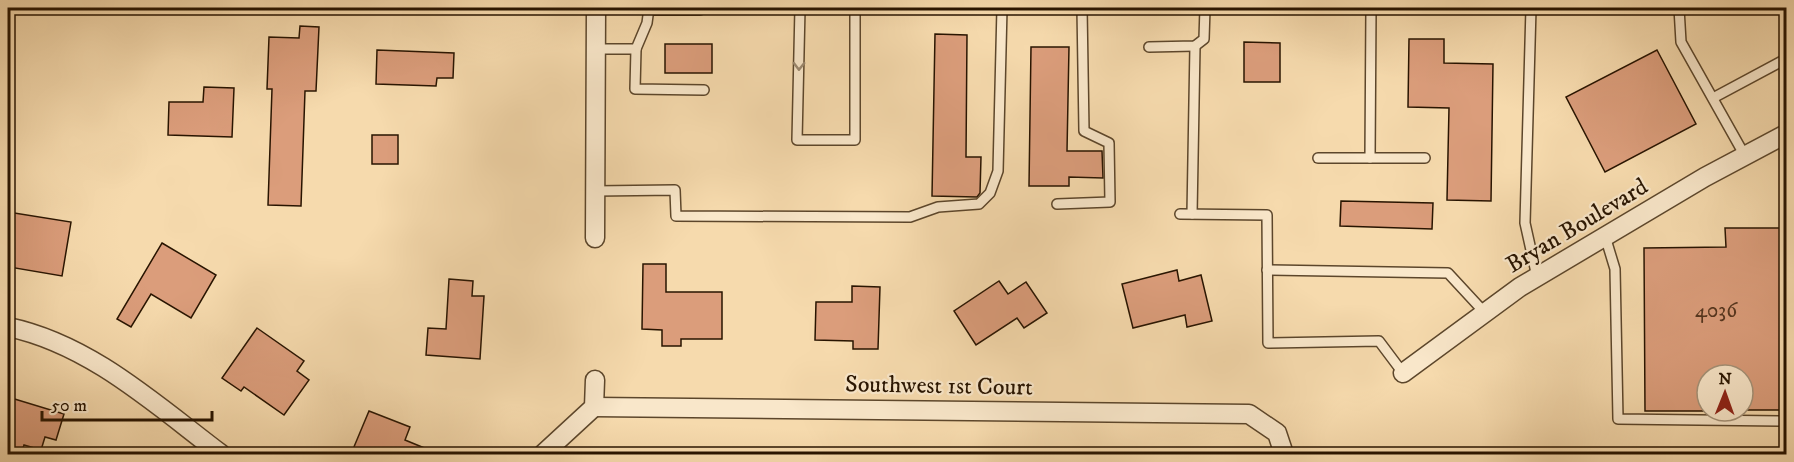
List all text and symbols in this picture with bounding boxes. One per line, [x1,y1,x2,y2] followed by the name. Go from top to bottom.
[793,61,805,70] one-way arrow
[1501,172,1653,280] street label: Bryan Boulevard
[1695,298,1738,324] house number: 4036
[1695,363,1755,423] north arrow
[845,369,1033,403] street label: Southwest 1st Court
[1719,369,1732,389] text: N
[42,384,212,422] scale bar
[51,395,87,417] text: 50 m

